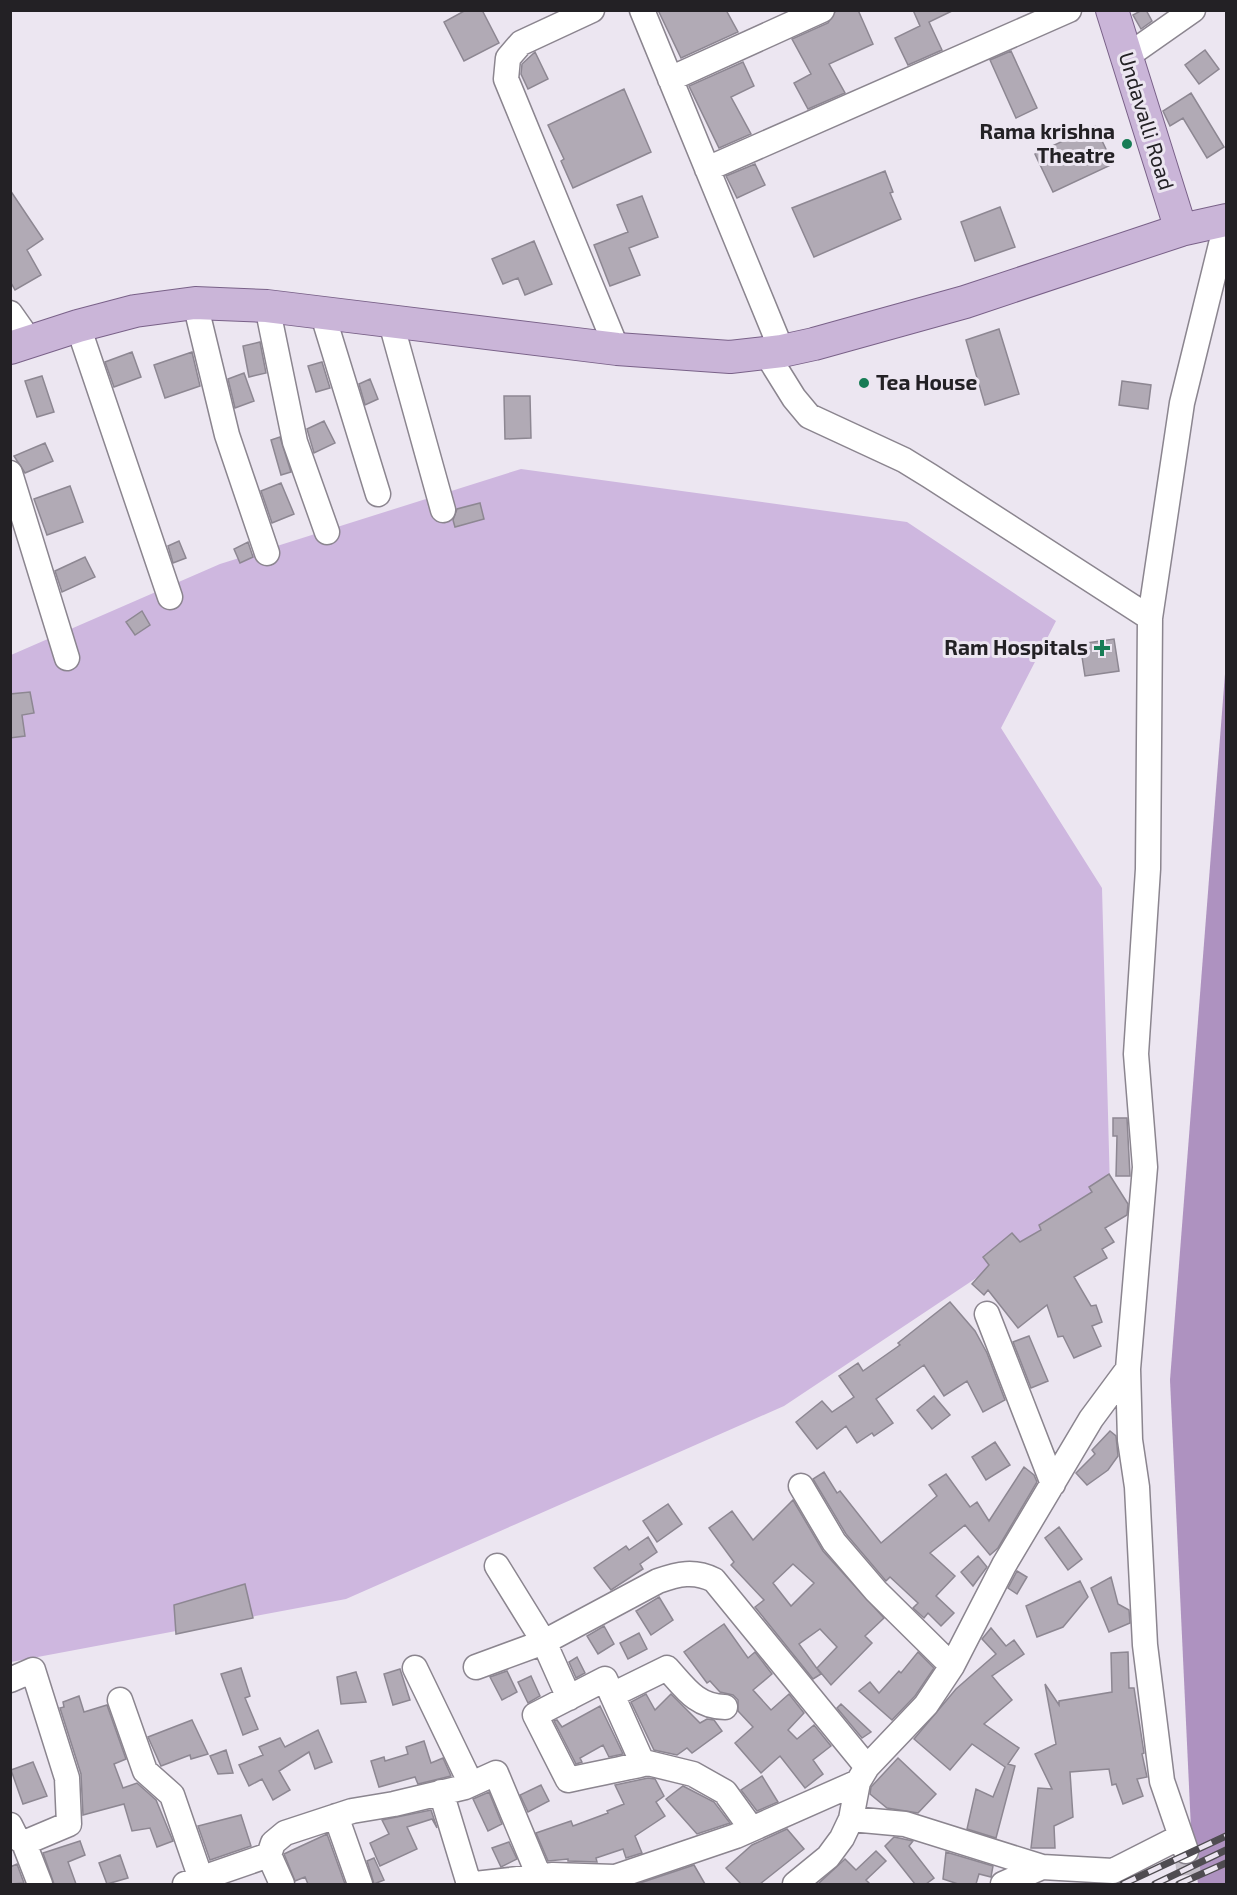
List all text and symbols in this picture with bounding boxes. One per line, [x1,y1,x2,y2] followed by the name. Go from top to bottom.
[1115,49,1180,193] street label: Undavalli Road
[980,118,1115,167] place label: Rama krishna Theatre
[1120,137,1134,151] marker: Rama krishna Theatre
[876,369,977,394] place label: Tea House
[857,376,871,390] marker: Tea House
[944,634,1088,659] place label: Ram Hospitals
[1093,639,1111,657] marker: Ram Hospitals

